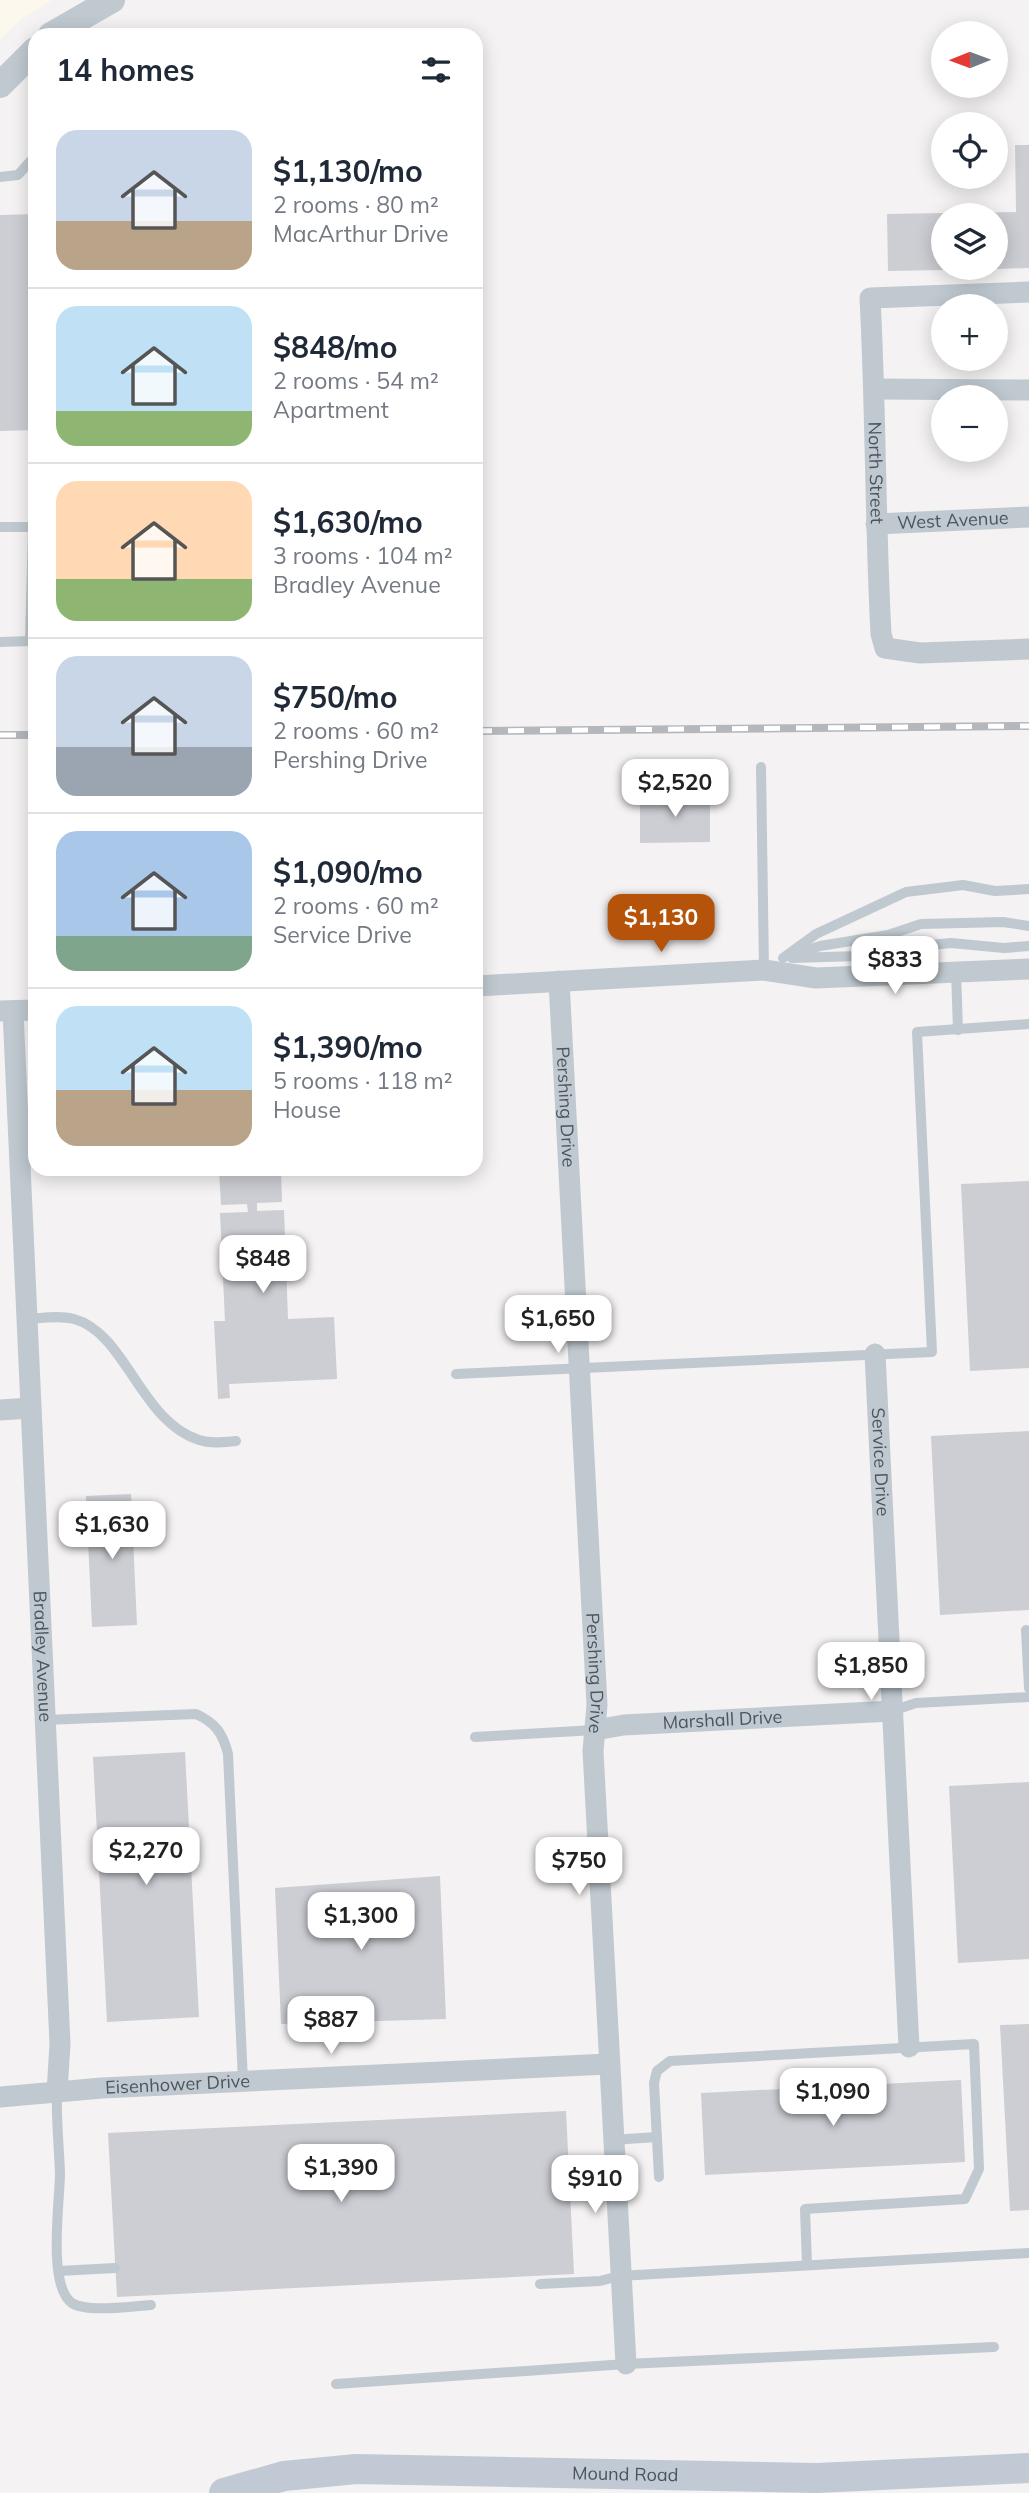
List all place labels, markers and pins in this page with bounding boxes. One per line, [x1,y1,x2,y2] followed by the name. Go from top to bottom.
[618,760,732,819] pin: $2,520
[604,894,718,954] pin: $1,130
[854,936,936,996] pin: $833
[222,1236,304,1295] pin: $848
[501,1296,615,1355] pin: $1,650
[55,1502,169,1561] pin: $1,630
[814,1642,928,1702] pin: $1,850
[89,1828,203,1887] pin: $2,270
[538,1838,620,1897] pin: $750
[304,1892,418,1952] pin: $1,300
[290,1996,372,2056] pin: $887
[776,2068,890,2128] pin: $1,090
[284,2144,398,2204] pin: $1,390
[554,2156,636,2215] pin: $910

